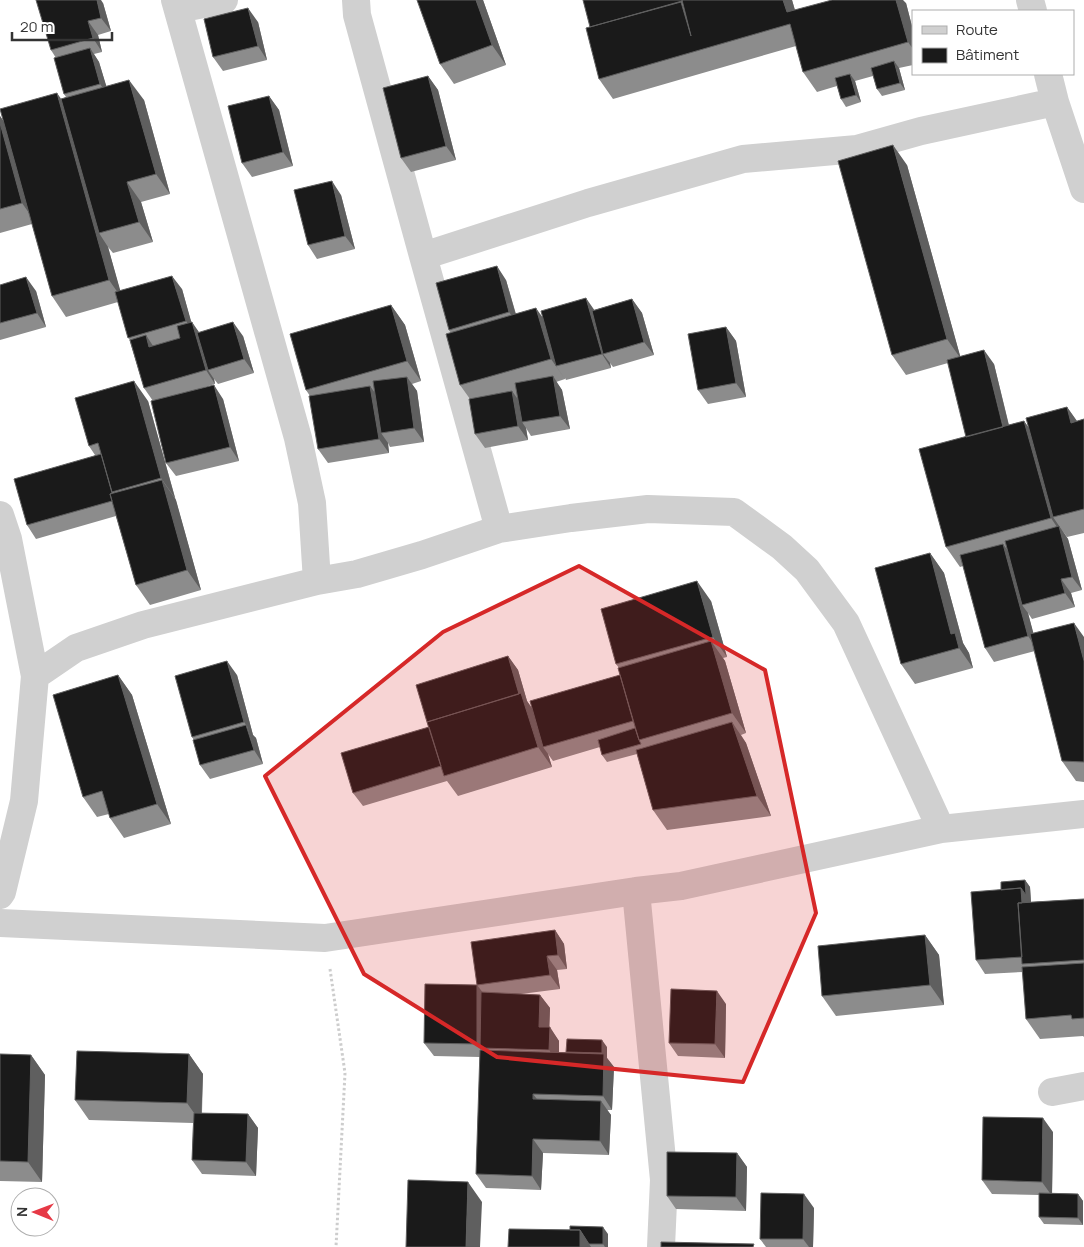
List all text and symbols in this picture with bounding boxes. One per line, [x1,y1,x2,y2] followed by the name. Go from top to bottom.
[12,10,112,42] scale bar
[912,10,1074,75] legend
[20,16,53,37] text: 20 m
[956,19,998,40] text: Route
[956,44,1019,65] text: Bâtiment
[10,1187,60,1237] north arrow
[12,1207,31,1217] text: N

